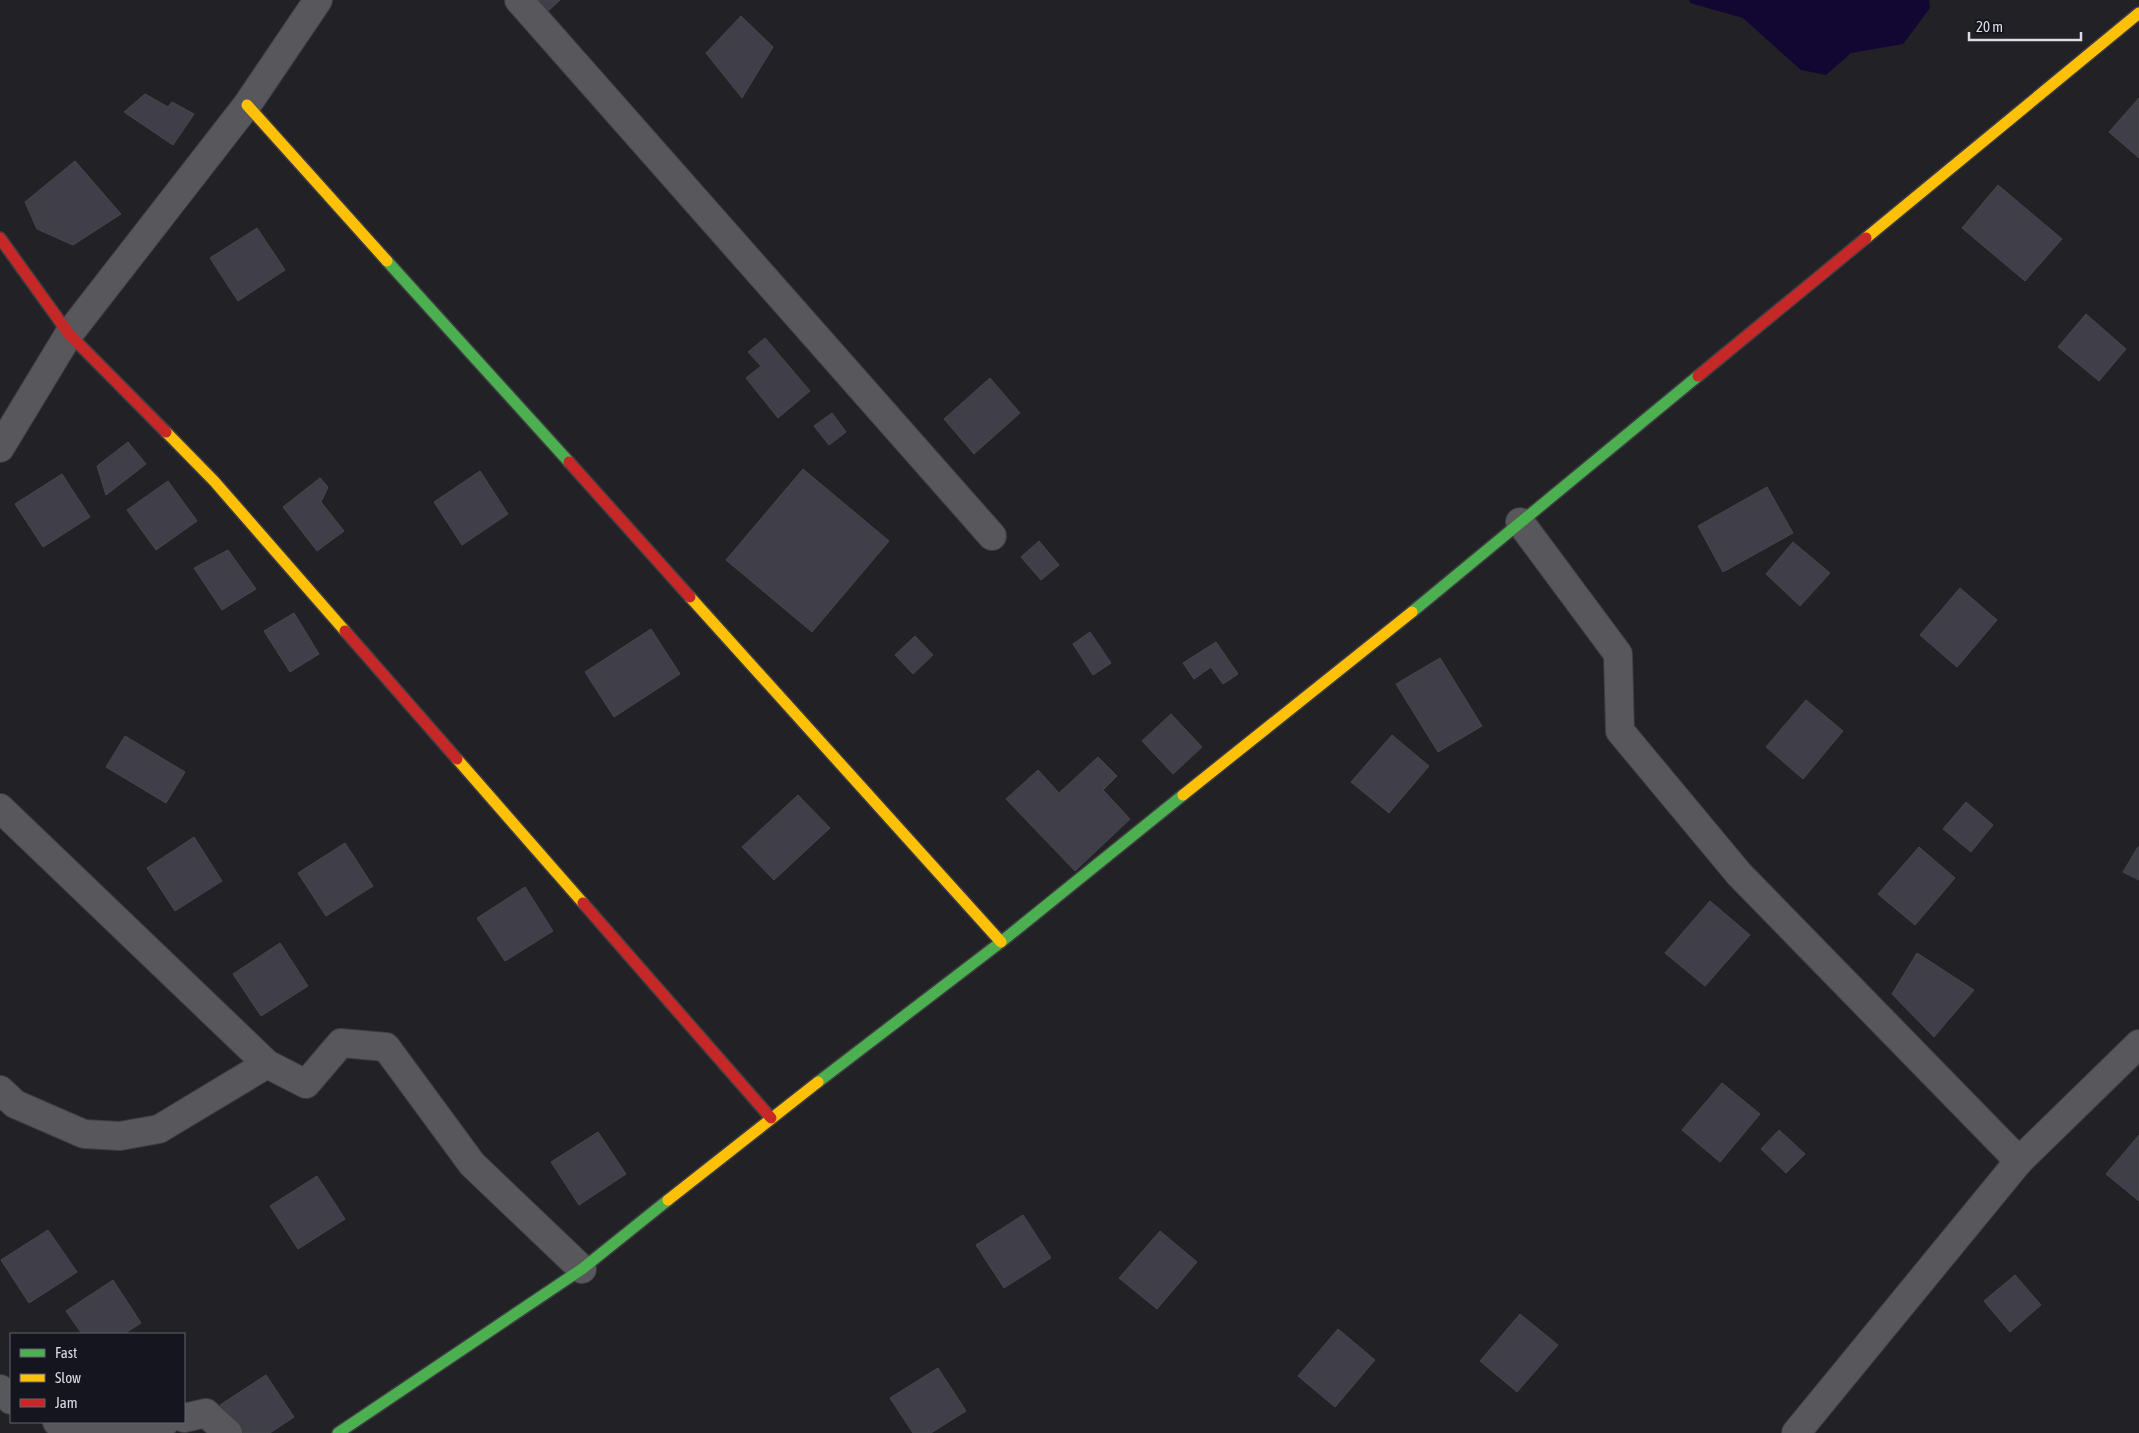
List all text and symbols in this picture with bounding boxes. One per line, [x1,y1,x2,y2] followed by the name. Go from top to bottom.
[1969,10,2082,42] scale bar
[1976,18,2003,35] text: 20 m
[10,1333,185,1423] legend
[55,1344,77,1361] text: Fast
[55,1369,81,1386] text: Slow
[55,1394,78,1411] text: Jam

